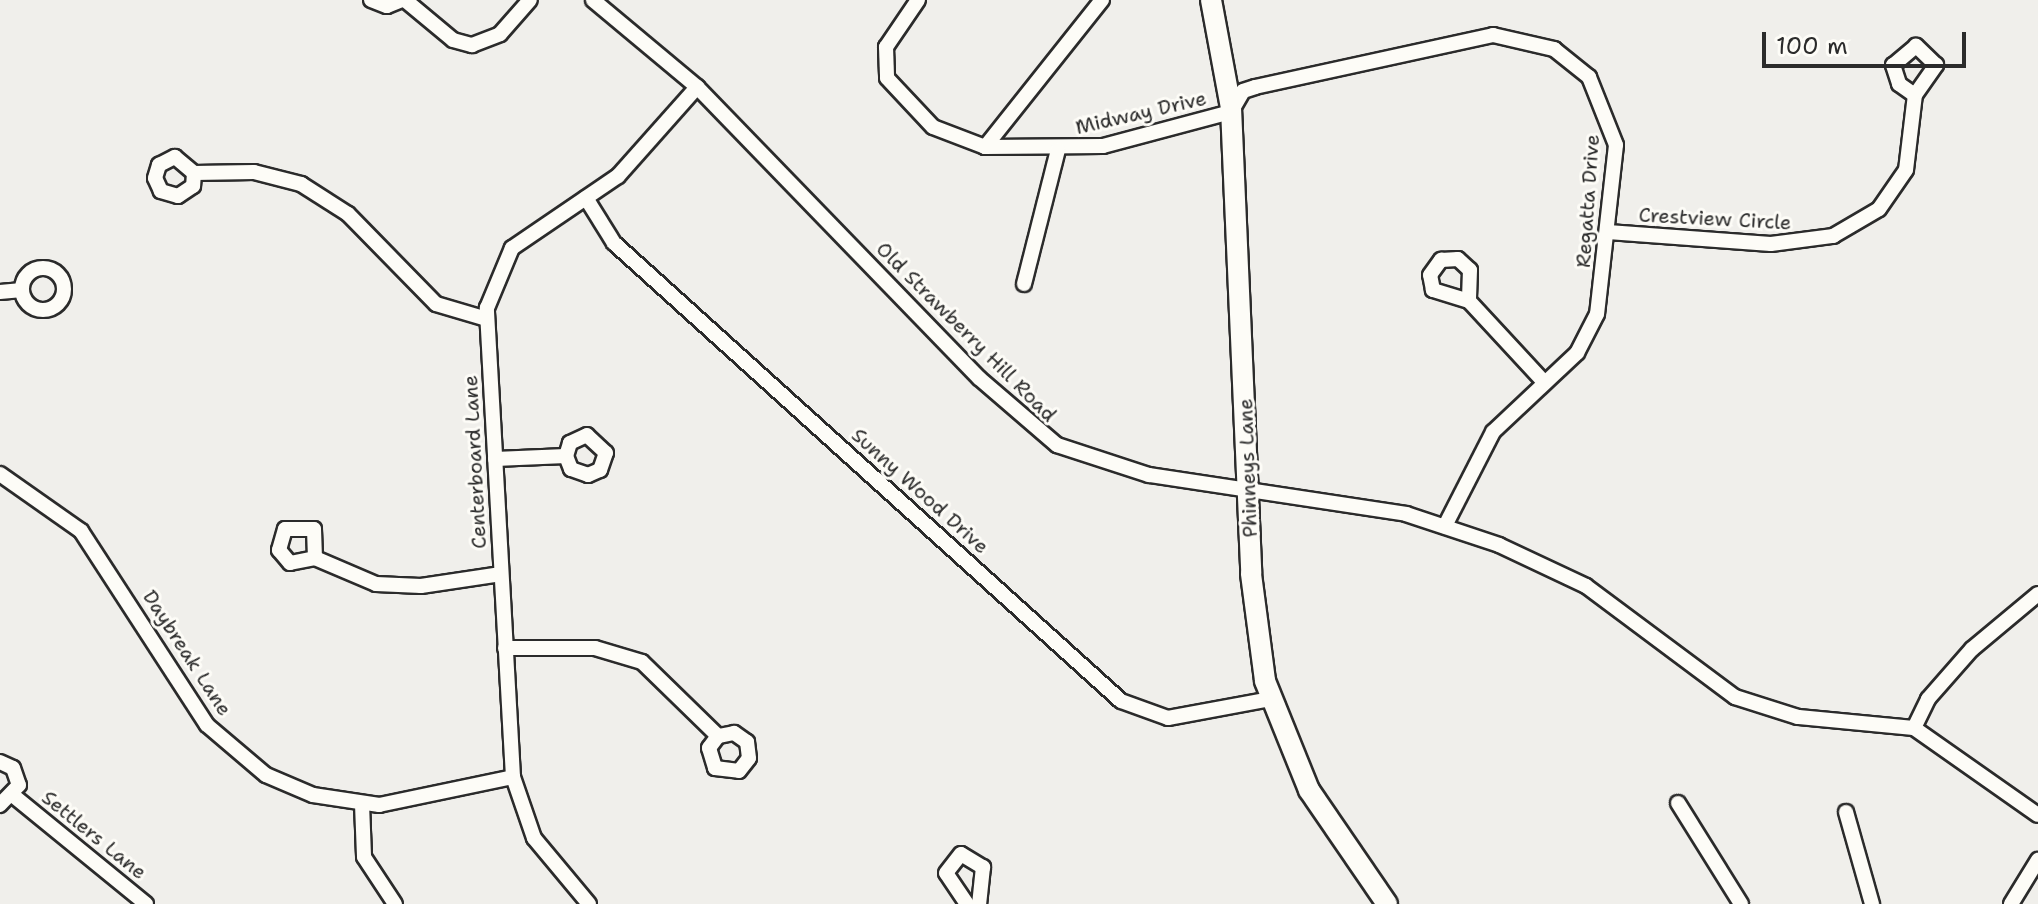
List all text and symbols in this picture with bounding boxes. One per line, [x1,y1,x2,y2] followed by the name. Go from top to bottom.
[1766,16,1970,66] scale bar
[1776,30,1848,62] text: 100 m
[1073,86,1209,140] street label: Midway Drive
[1571,133,1605,269] street label: Regatta Drive
[1638,203,1792,235] street label: Crestview Circle
[871,237,1061,427] street label: Old Strawberry Hill Road
[458,375,492,549] street label: Centerboard Lane
[1234,398,1262,538] street label: Phinneys Lane
[847,423,993,559] street label: Sunny Wood Drive
[138,586,236,720] street label: Daybreak Lane
[37,786,151,884] street label: Settlers Lane

